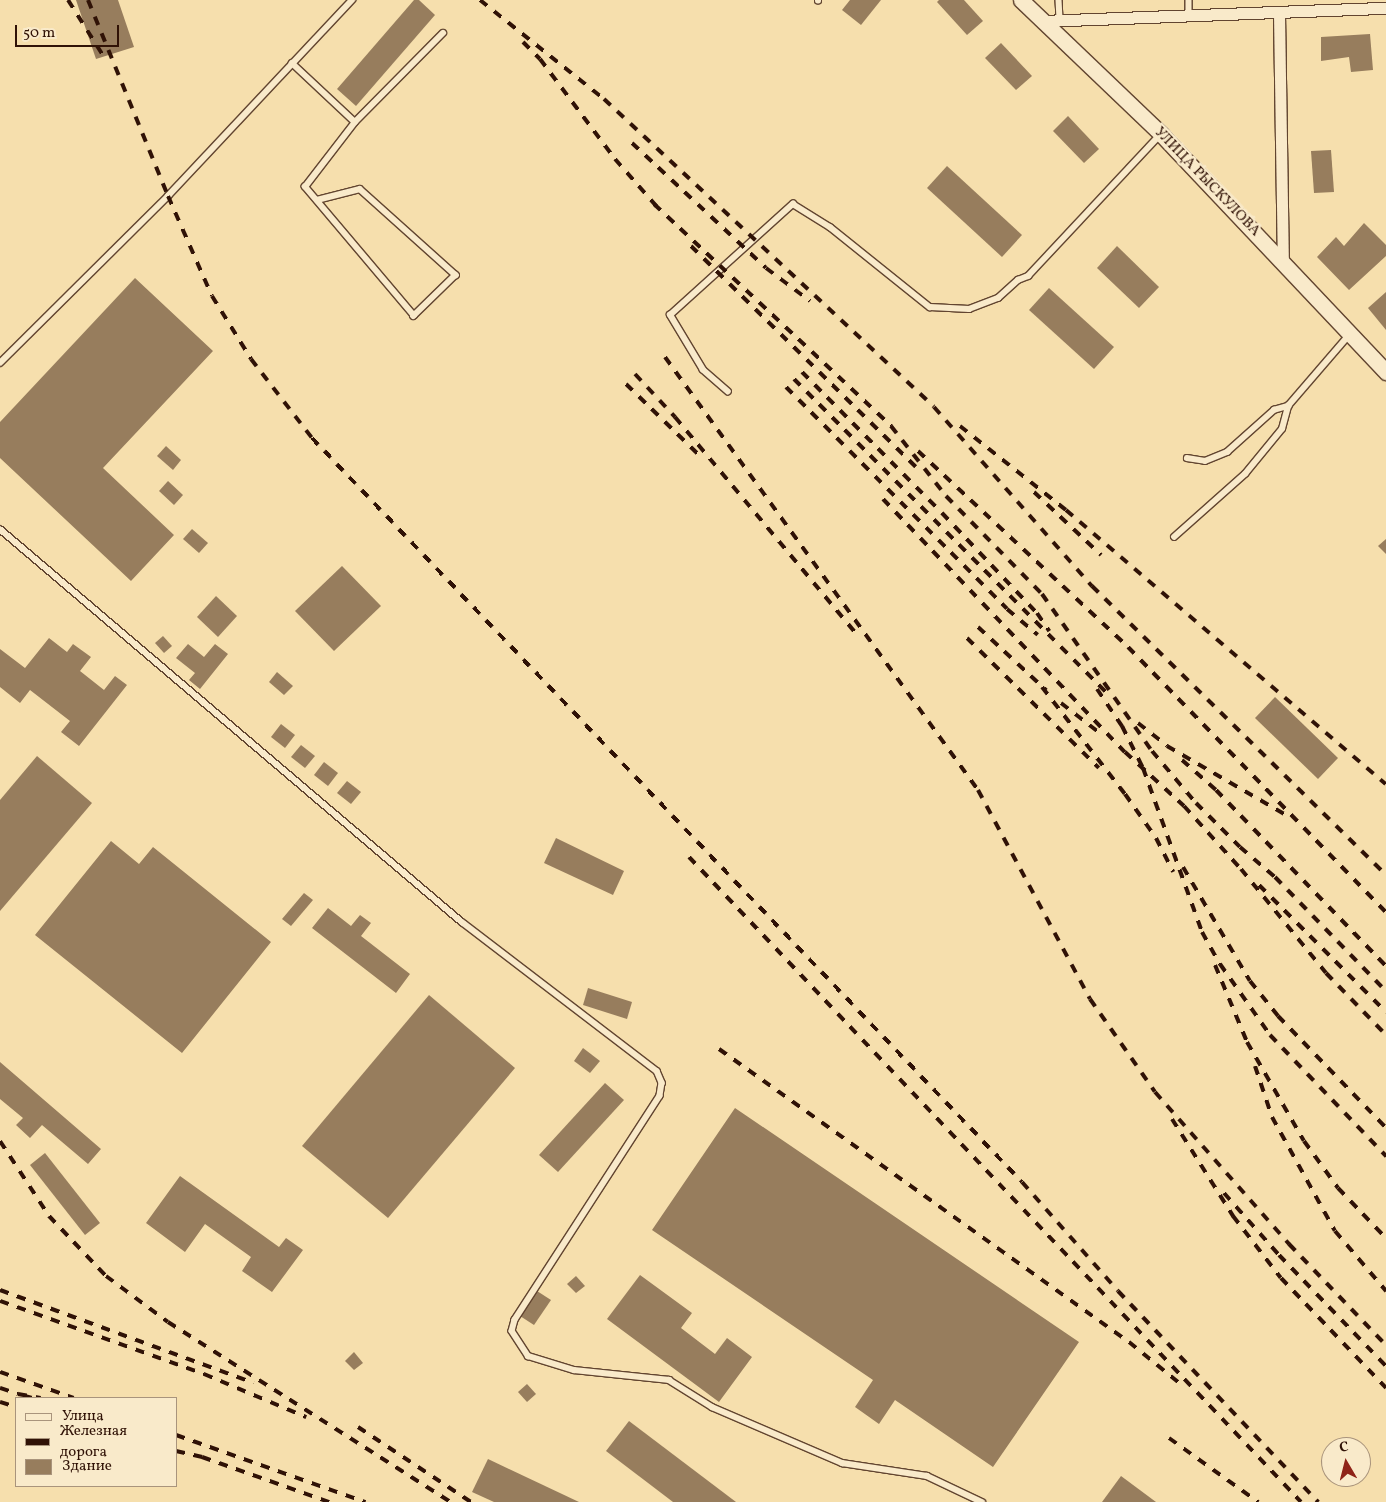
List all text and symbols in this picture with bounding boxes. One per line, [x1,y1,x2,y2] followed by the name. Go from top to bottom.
[18,15,121,47] scale bar
[23,23,55,44] text: 50 m
[1150,124,1264,240] street label: УЛИЦА РЫСКУЛОВА
[15,1397,178,1487] legend
[62,1406,104,1427] text: Улица
[60,1421,127,1463] text: Железная дорога
[1321,1437,1371,1487] north arrow
[1338,1438,1350,1458] text: С
[62,1456,112,1477] text: Здание

